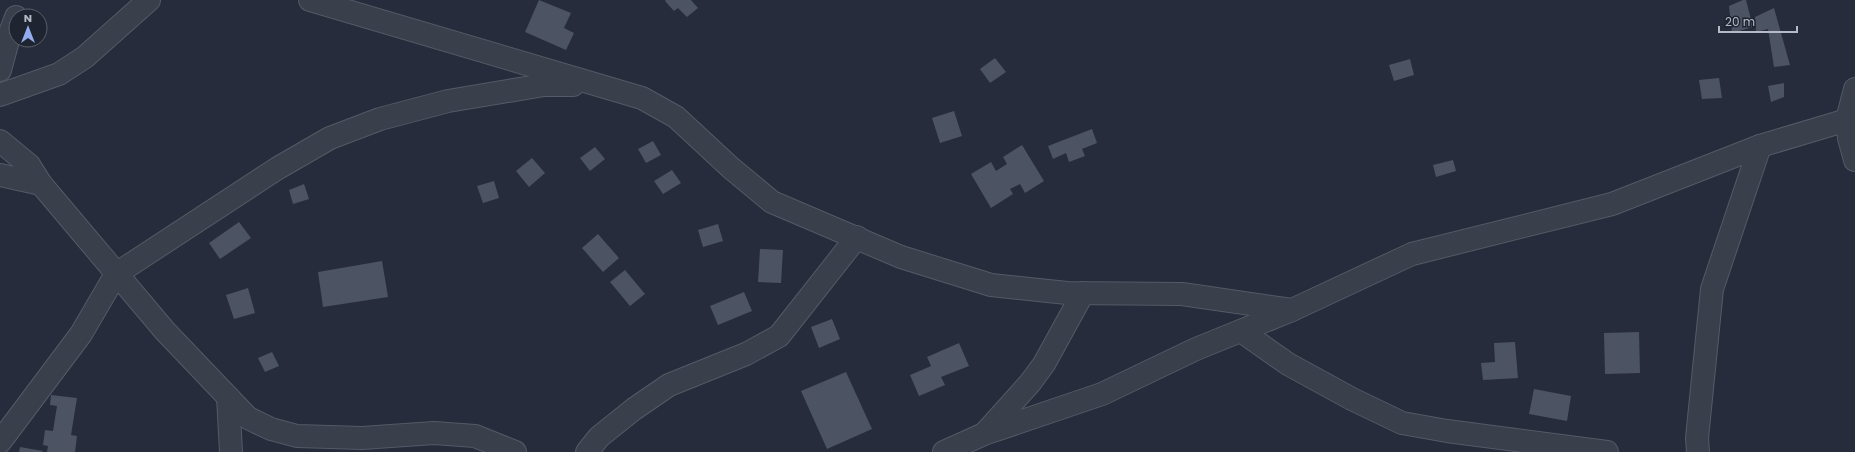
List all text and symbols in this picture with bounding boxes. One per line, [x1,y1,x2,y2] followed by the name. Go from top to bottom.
[8,8,48,48] north arrow
[1719,8,1797,34] scale bar
[24,10,32,26] text: N
[1725,13,1755,30] text: 20 m

